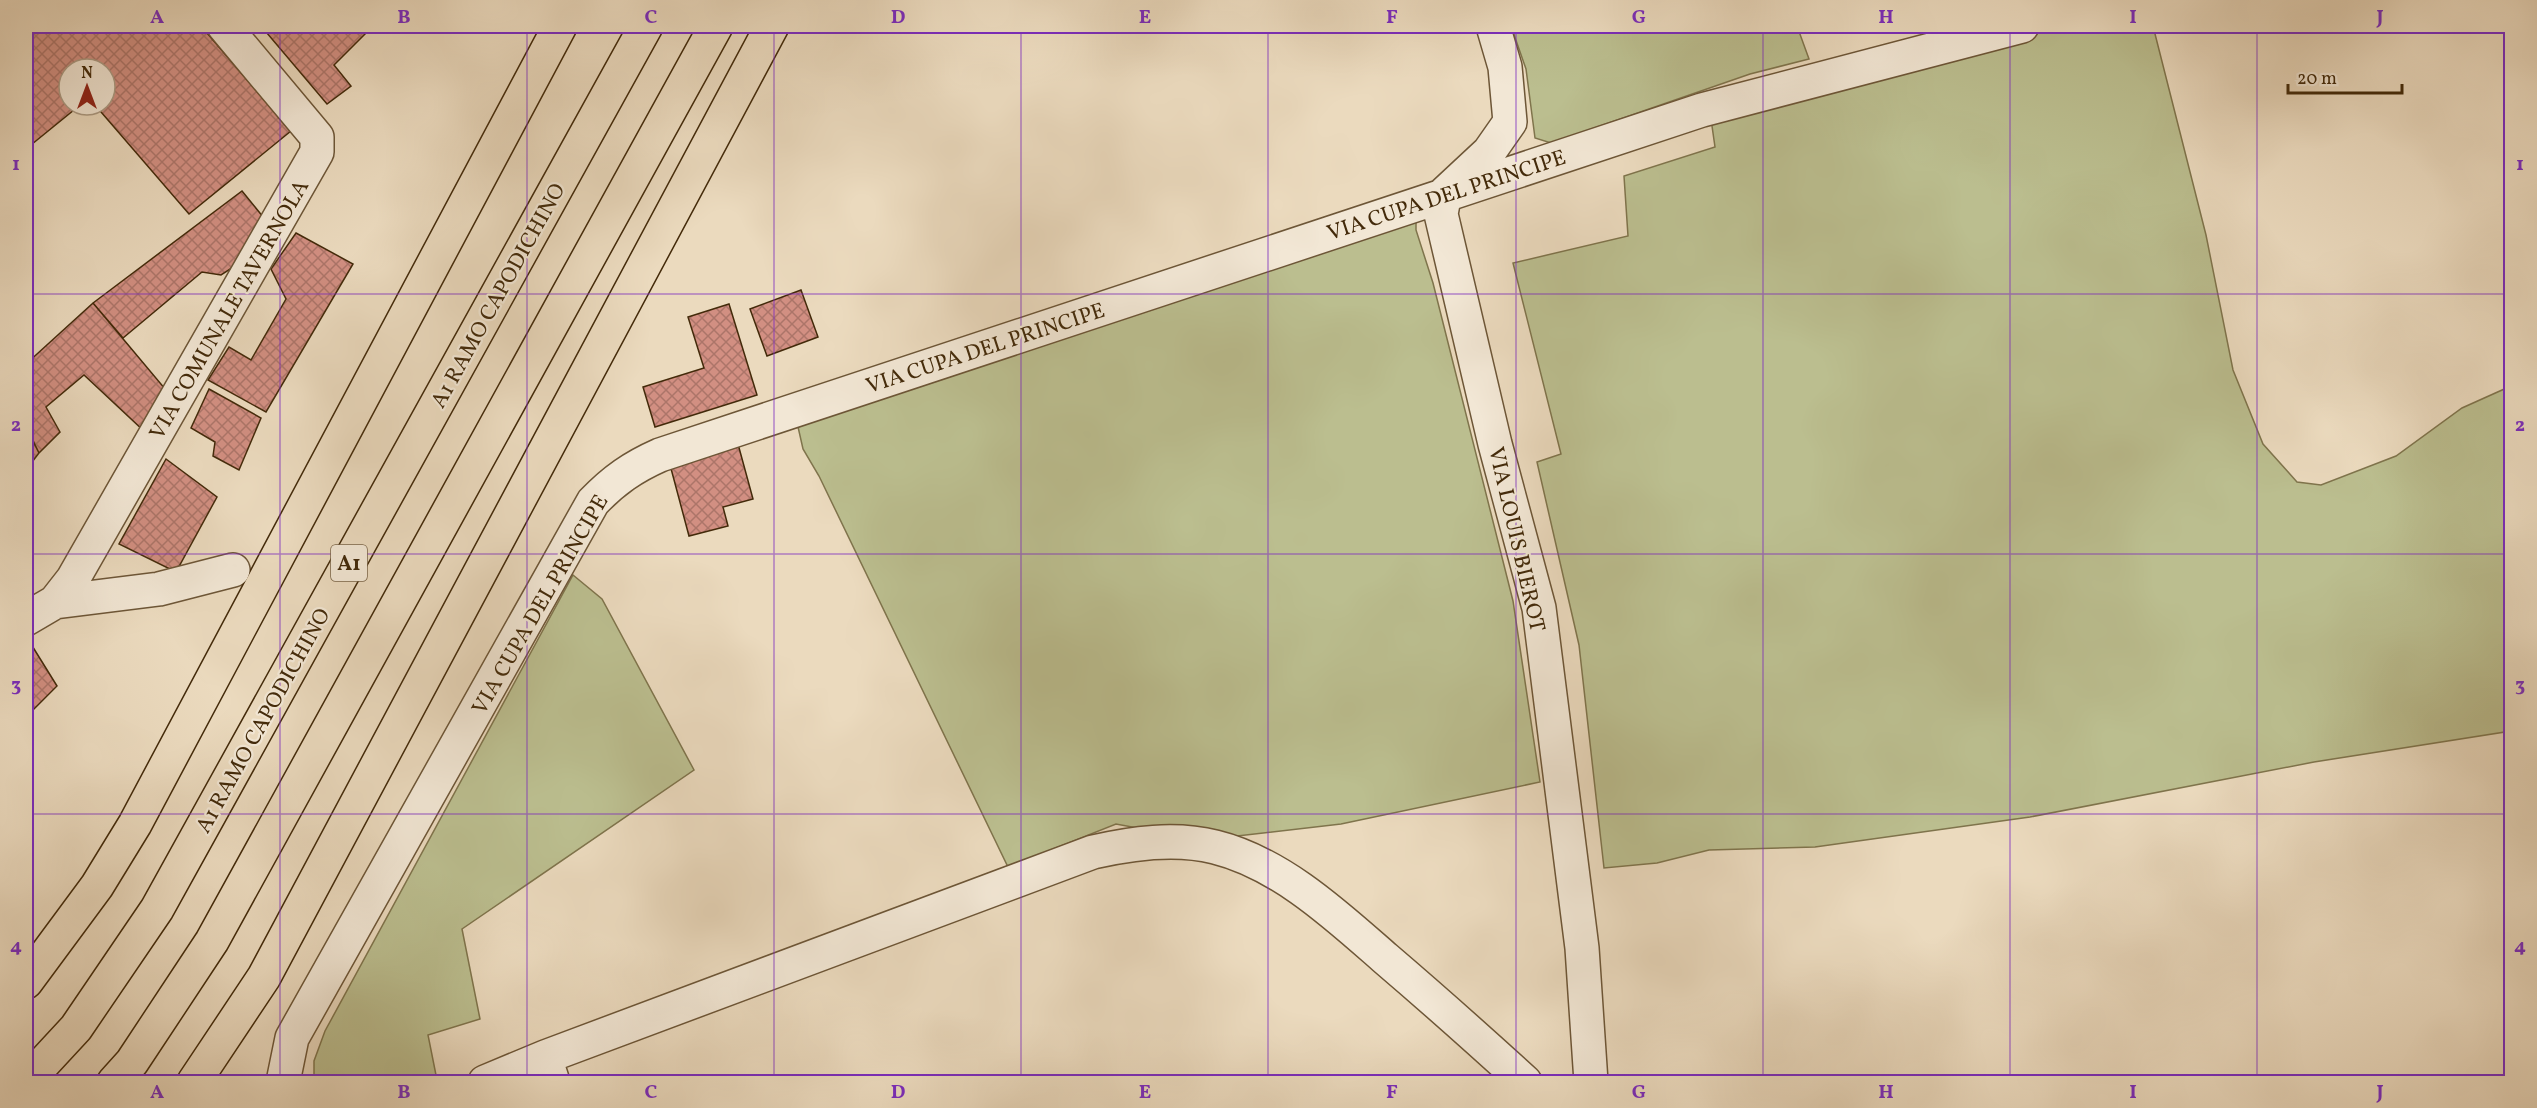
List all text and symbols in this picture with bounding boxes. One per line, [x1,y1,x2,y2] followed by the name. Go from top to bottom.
[150,4,164,32] text: A
[397,4,411,32] text: B
[645,4,658,32] text: C
[891,4,905,32] text: D
[1139,4,1151,32] text: E
[1386,4,1398,32] text: F
[1632,4,1646,32] text: G
[1878,4,1894,32] text: H
[2129,4,2137,32] text: I
[2375,4,2384,32] text: J
[57,57,117,117] north arrow
[2288,57,2402,95] scale bar
[81,63,93,85] text: N
[2297,67,2337,92] text: 20 m
[1323,143,1570,250] street label: VIA CUPA DEL PRINCIPE
[12,151,20,179] text: 1
[2516,151,2524,179] text: 1
[143,174,318,446] street label: VIA COMUNALE TAVERNOLA
[424,178,574,414] street label: A1 RAMO CAPODICHINO
[862,296,1109,403] street label: VIA CUPA DEL PRINCIPE
[11,412,21,440] text: 2
[2515,412,2525,440] text: 2
[1479,444,1552,635] street label: VIA LOUIS BIEROT
[465,489,617,721] street label: VIA CUPA DEL PRINCIPE
[331,545,367,581] road number: A1
[189,603,339,839] street label: A1 RAMO CAPODICHINO
[11,672,21,700] text: 3
[2515,672,2525,700] text: 3
[10,933,22,961] text: 4
[2514,933,2526,961] text: 4
[150,1079,164,1107] text: A
[397,1079,411,1107] text: B
[645,1079,658,1107] text: C
[891,1079,905,1107] text: D
[1139,1079,1151,1107] text: E
[1386,1079,1398,1107] text: F
[1632,1079,1646,1107] text: G
[1878,1079,1894,1107] text: H
[2129,1079,2137,1107] text: I
[2375,1079,2384,1107] text: J

